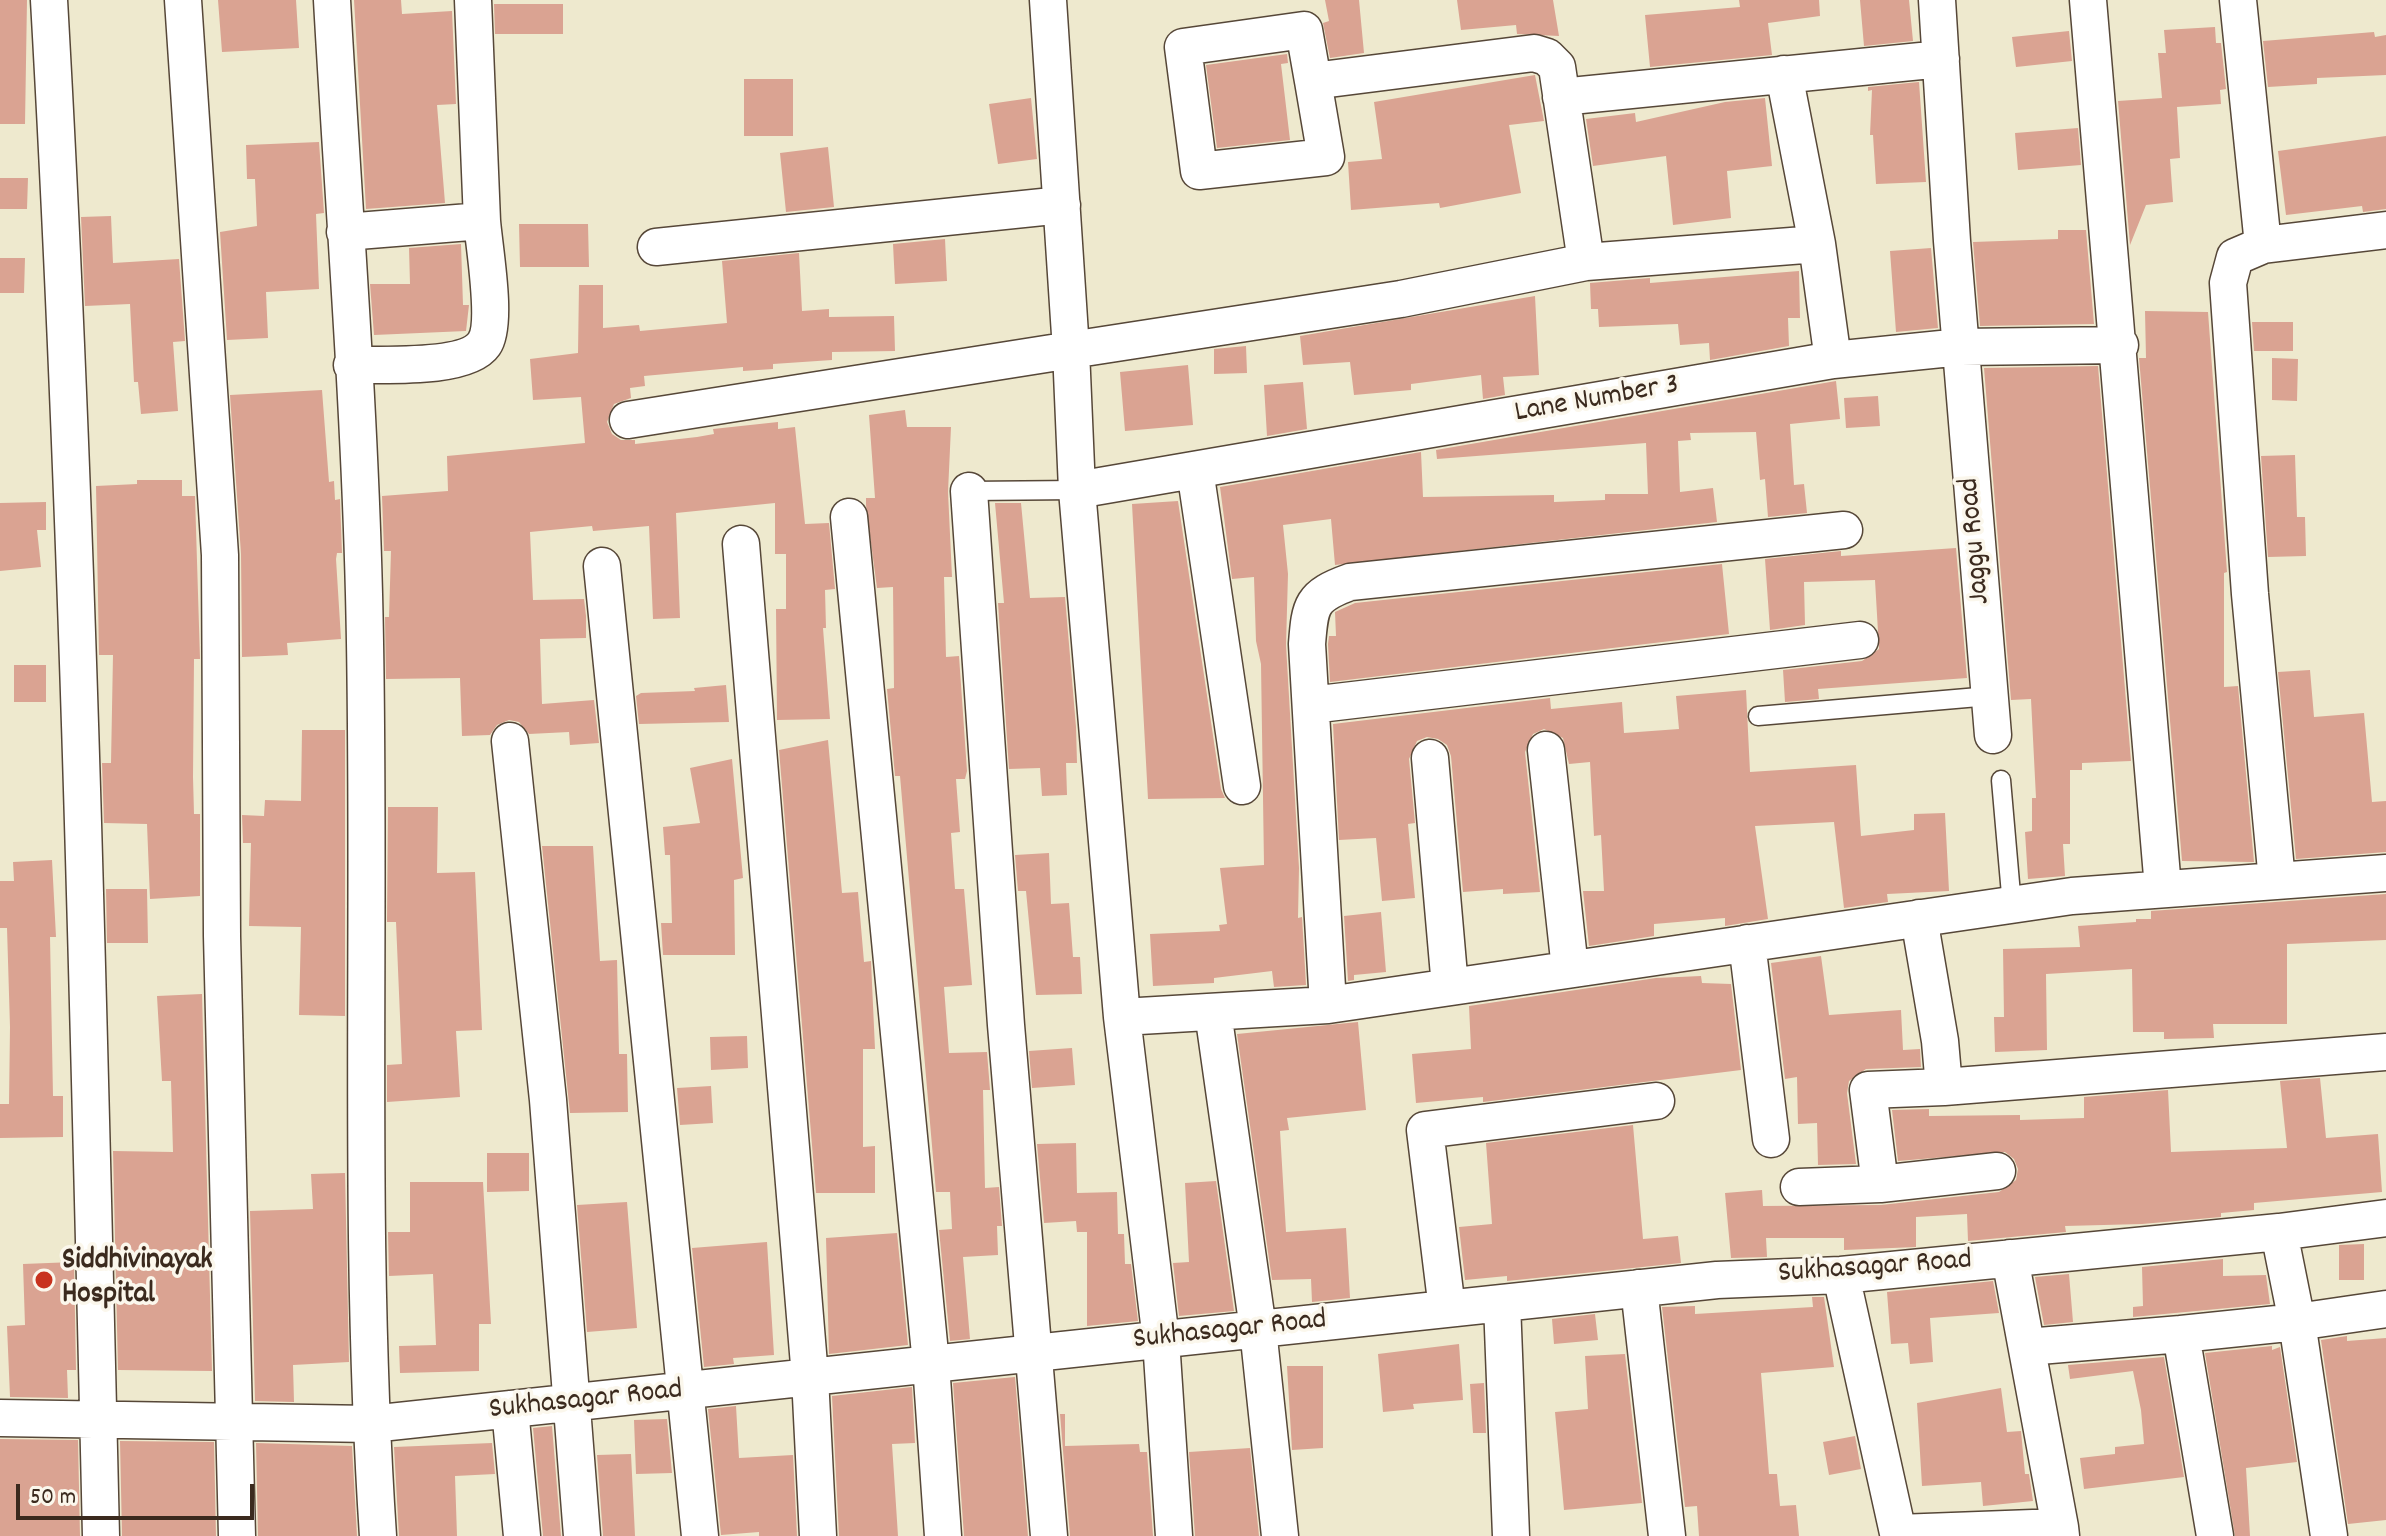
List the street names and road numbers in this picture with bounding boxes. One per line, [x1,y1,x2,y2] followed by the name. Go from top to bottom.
[1512,369,1682,433] street label: Lane Number 3
[1954,476,2000,606] street label: Jaggu Road
[1777,1244,1973,1294] street label: Sukhasagar Road
[1132,1304,1328,1360] street label: Sukhasagar Road
[488,1374,684,1430] street label: Sukhasagar Road

